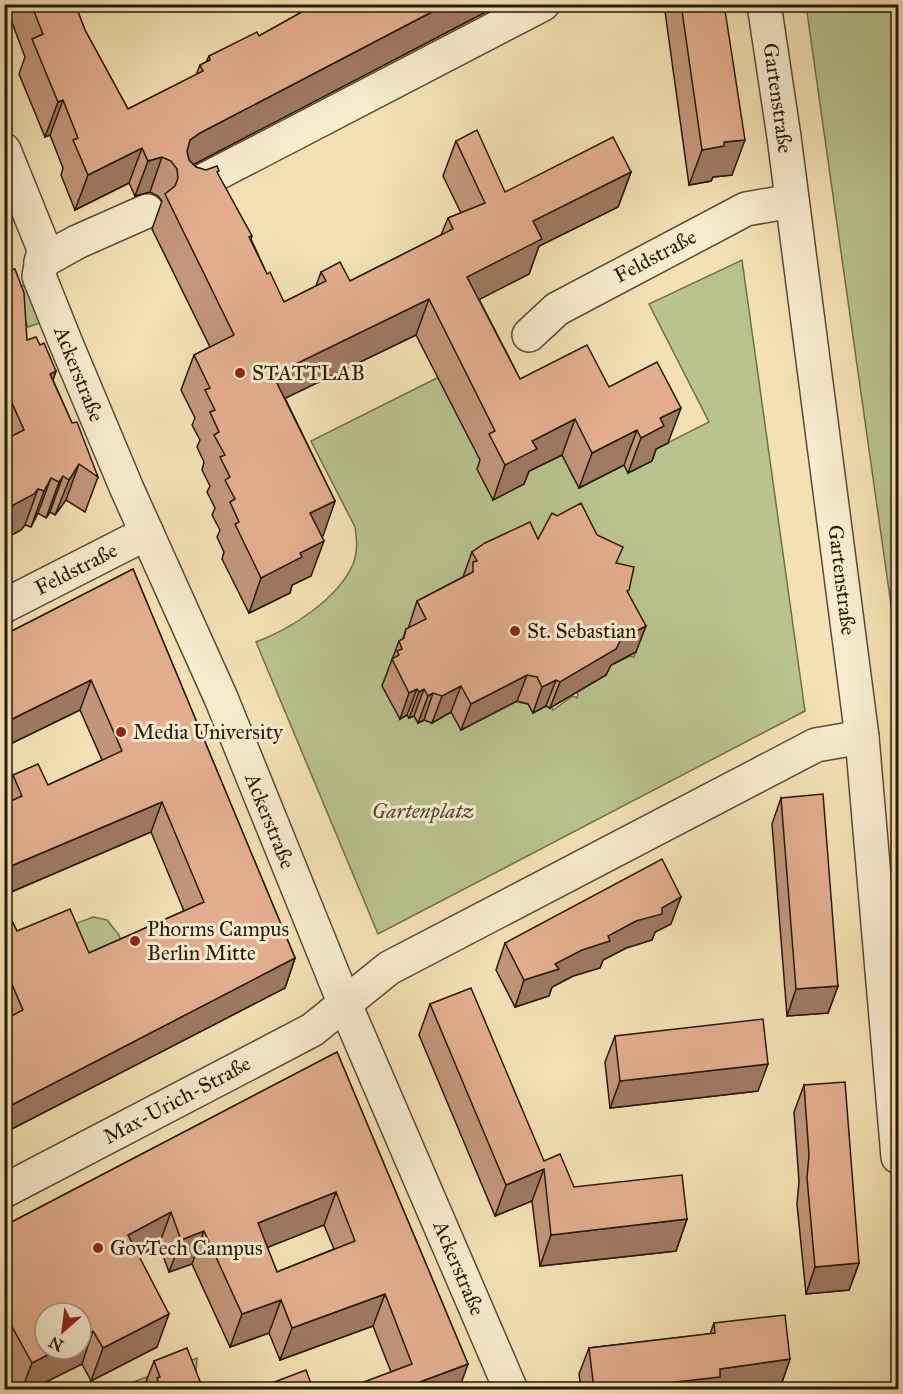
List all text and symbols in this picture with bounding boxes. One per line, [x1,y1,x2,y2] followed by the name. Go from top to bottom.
[757,41,799,155] street label: Gartenstraße
[609,223,701,289] street label: Feldstraße
[48,322,110,426] street label: Ackerstraße
[252,360,365,386] place label: STATTLAB
[233,366,247,380] marker: STATTLAB
[822,523,862,637] street label: Gartenstraße
[30,537,122,601] street label: Feldstraße
[527,618,636,644] place label: St. Sebastian
[508,624,522,638] marker: St. Sebastian
[133,719,284,745] place label: Media University
[114,725,128,739] marker: Media University
[239,769,301,873] street label: Ackerstraße
[372,798,474,824] park label: Gartenplatz
[147,916,289,966] place label: Phorms Campus Berlin Mitte
[128,934,142,948] marker: Phorms Campus Berlin Mitte
[99,1050,255,1150] street label: Max-Urich-Straße
[427,1216,491,1320] street label: Ackerstraße
[110,1235,263,1261] place label: GovTech Campus
[91,1241,105,1255] marker: GovTech Campus
[33,1301,93,1361] north arrow
[45,1332,67,1355] text: N

